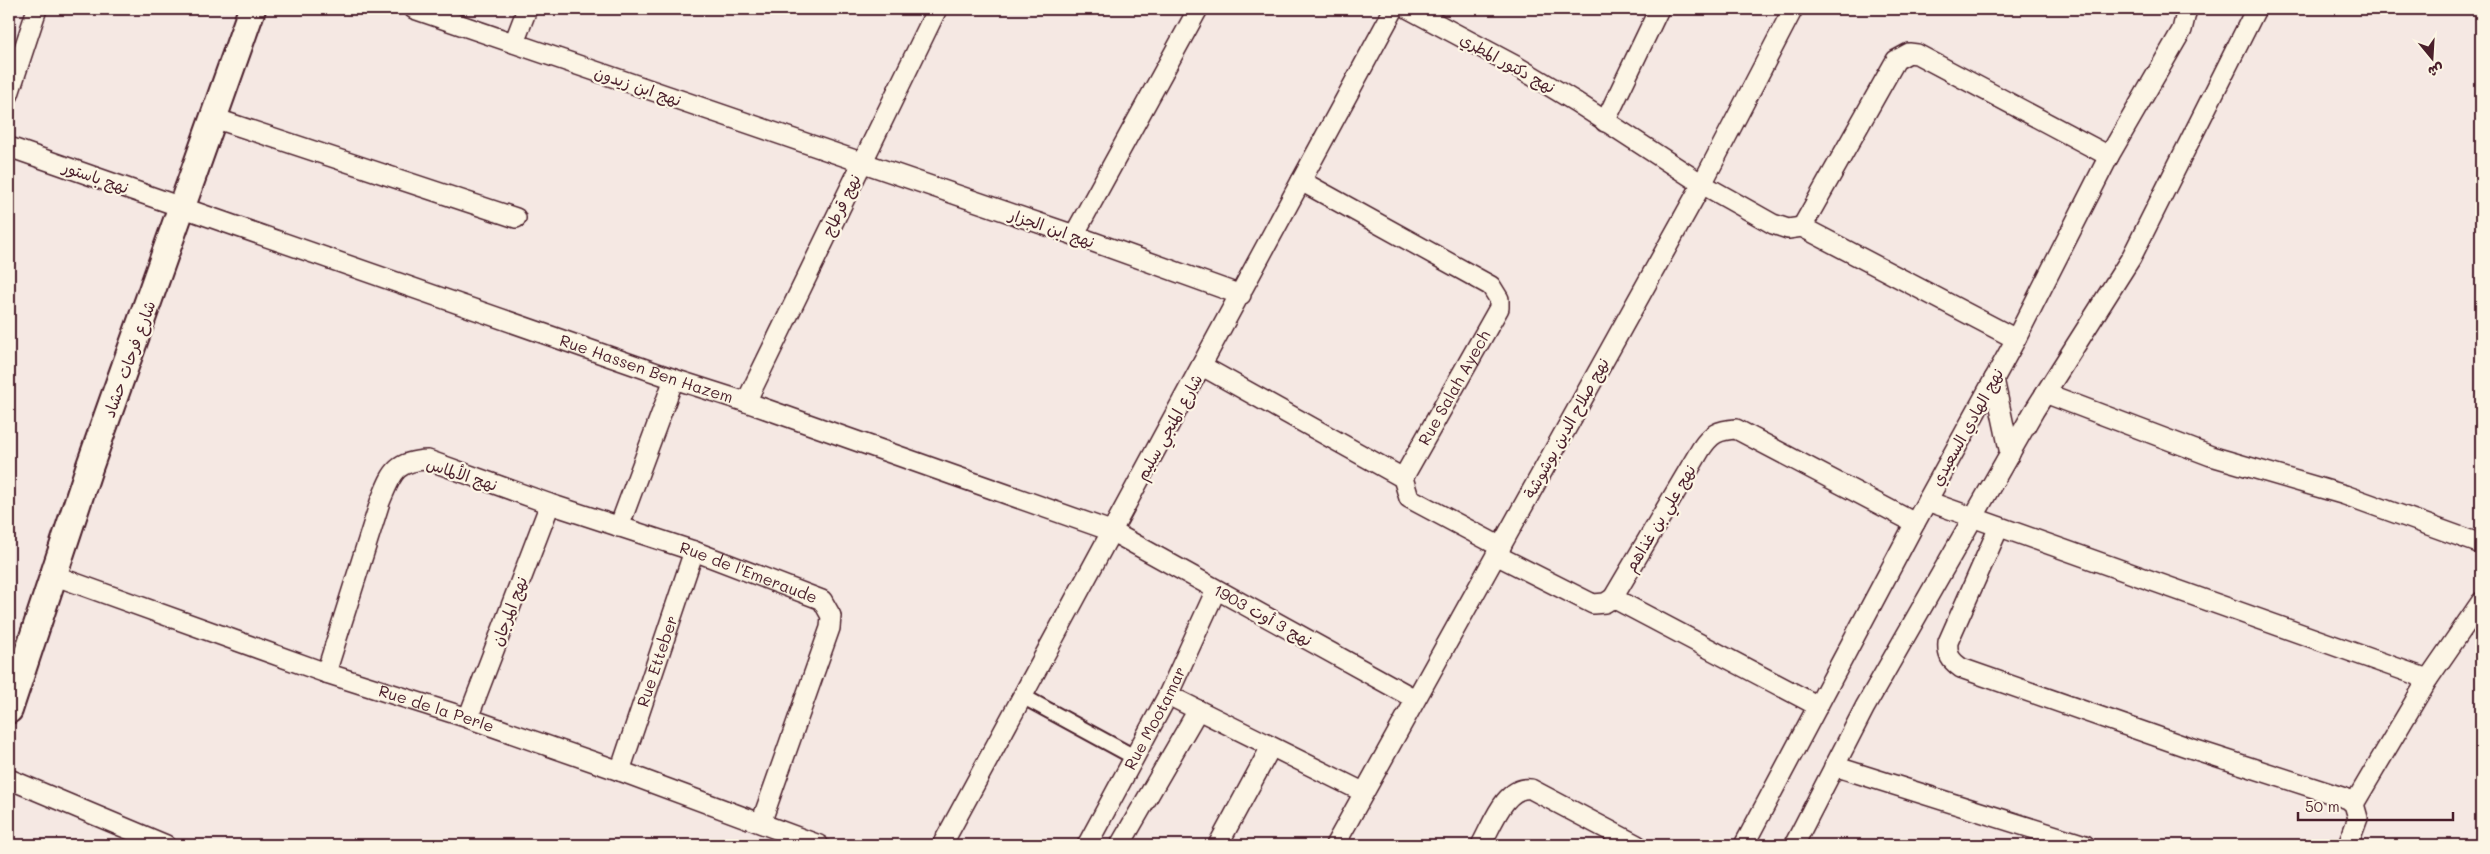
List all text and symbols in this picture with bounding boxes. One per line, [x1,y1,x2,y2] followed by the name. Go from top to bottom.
[1456,28,1560,99] street label: نهج دكتور المطري
[2408,32,2458,82] north arrow
[2426,59,2446,82] text: ش
[592,61,684,111] street label: نهج ابن زيدون
[58,155,132,199] street label: نهج باستور
[817,170,865,240] street label: نهج قرطاج
[1005,202,1098,253] street label: نهج ابن الجزار
[98,298,161,421] street label: شارع فرحات حشاد
[1413,326,1495,449] street label: Rue Salah Ayech
[557,329,736,407] street label: Rue Hassen Ben Hazem
[1518,354,1614,502] street label: نهج صلاح الدين بوشوشة
[1926,364,2009,490] street label: نهج الهادي السعيدي
[1131,370,1211,486] street label: شارع المنجي سليم
[424,452,500,496] street label: نهج الألماس
[1619,460,1704,578] street label: نهج علي بن غذاهم
[677,536,821,607] street label: Rue de l'Emeraude
[486,573,532,649] street label: نهج المرجان
[1210,579,1316,651] street label: نهج 3 أوت 1903
[631,612,682,709] street label: Rue Etteber
[1119,663,1190,773] street label: Rue Mootamar
[376,679,497,736] street label: Rue de la Perle
[2298,789,2452,821] scale bar
[2305,796,2340,816] text: 50 m

